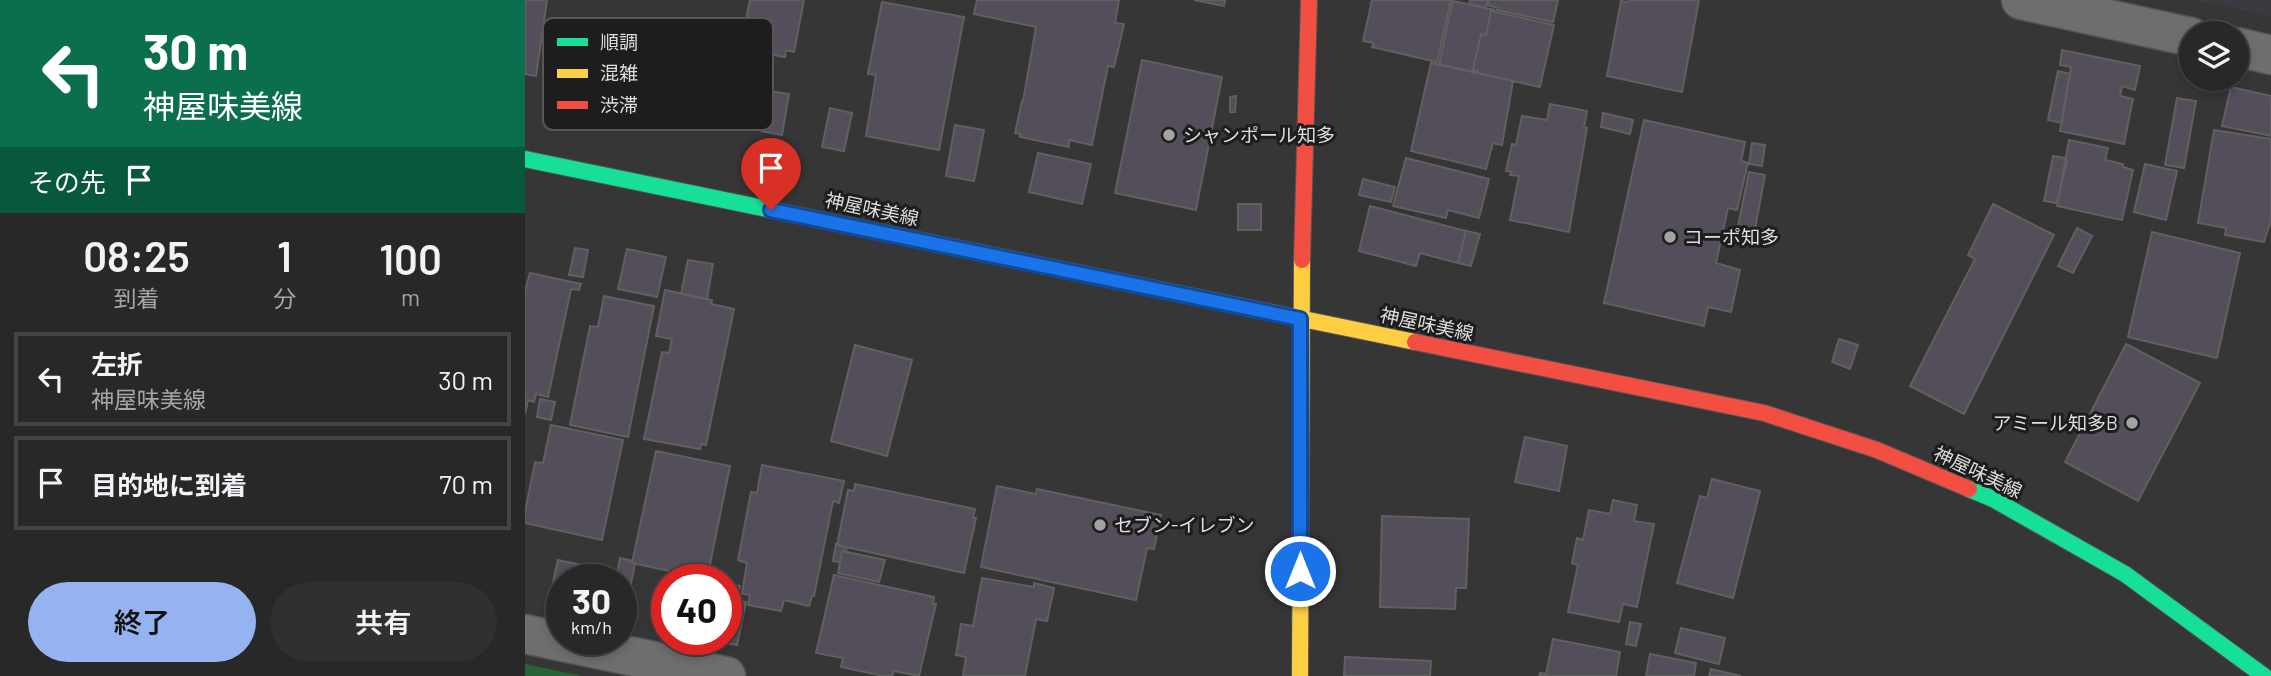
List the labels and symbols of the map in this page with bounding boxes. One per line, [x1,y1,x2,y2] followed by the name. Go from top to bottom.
[543,18,773,130] legend
[600,30,638,53] text: 順調
[600,61,638,84] text: 混雑
[600,93,638,116] text: 渋滞
[1183,123,1335,146] place label: シャンポール知多
[1161,127,1177,143] marker: シャンポール知多
[741,138,801,210] pin
[823,187,921,230] street label: 神屋味美線
[1684,225,1779,248] place label: コーポ知多
[1662,229,1678,245] marker: コーポ知多
[1378,302,1476,345] street label: 神屋味美線
[1992,411,2118,434] place label: アミール知多B
[2124,415,2140,431] marker: アミール知多B
[1930,441,2026,502] street label: 神屋味美線
[1114,513,1255,536] place label: セブン-イレブン
[1092,517,1108,533] marker: セブン-イレブン
[1263,534,1337,608] position arrow
[651,564,742,655] speed limit sign: 40

